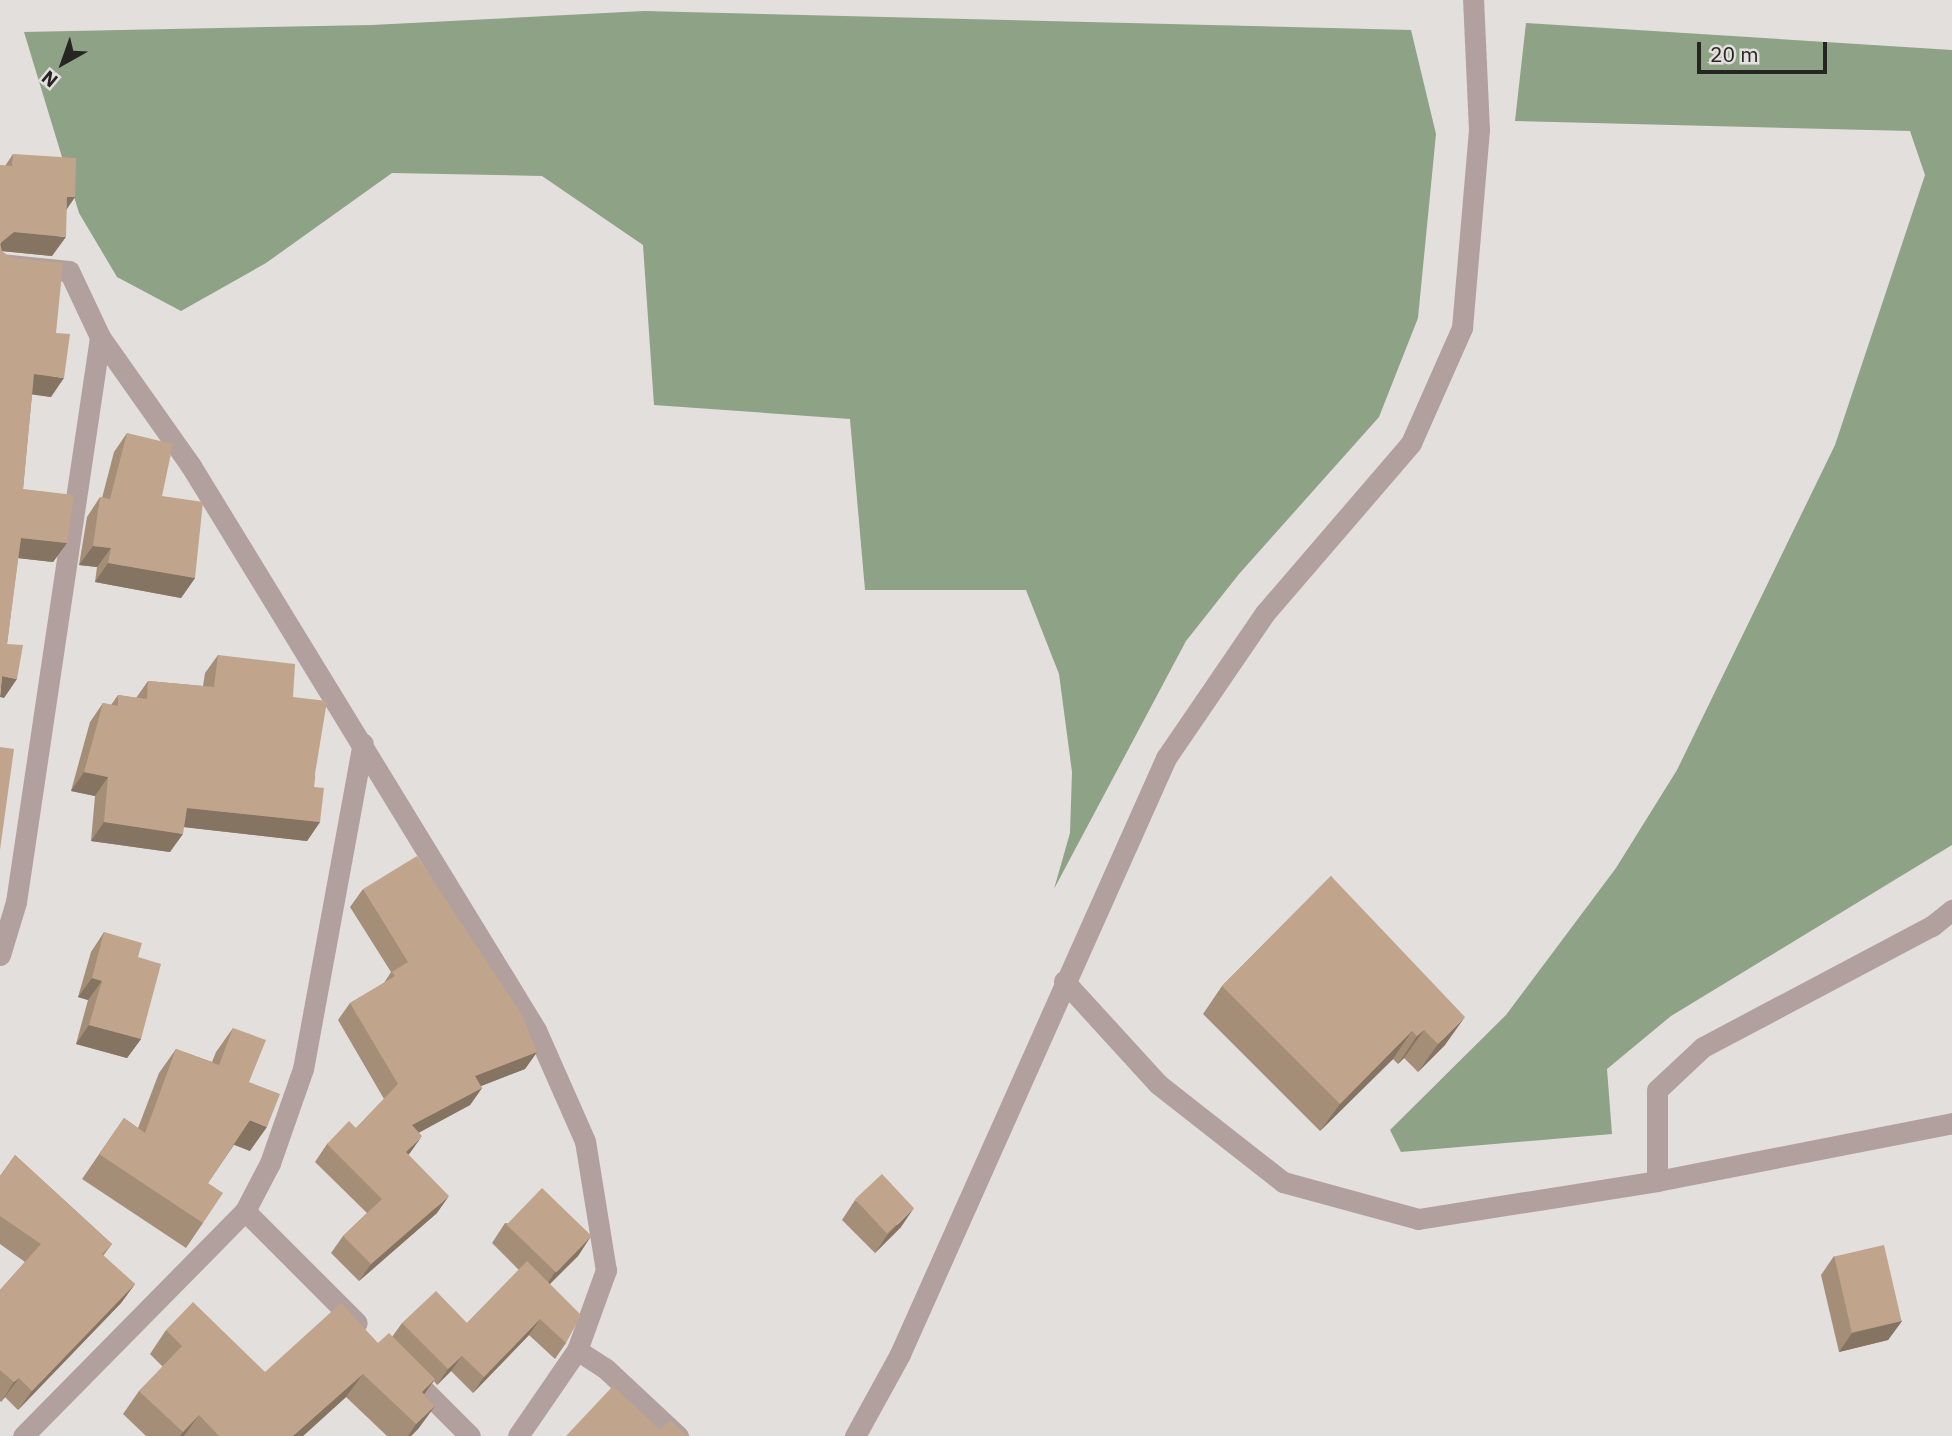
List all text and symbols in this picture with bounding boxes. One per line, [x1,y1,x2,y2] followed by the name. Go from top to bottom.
[28,28,98,98] north arrow
[1700,28,1829,72] scale bar
[1710,40,1759,68] text: 20 m
[37,65,62,93] text: N

